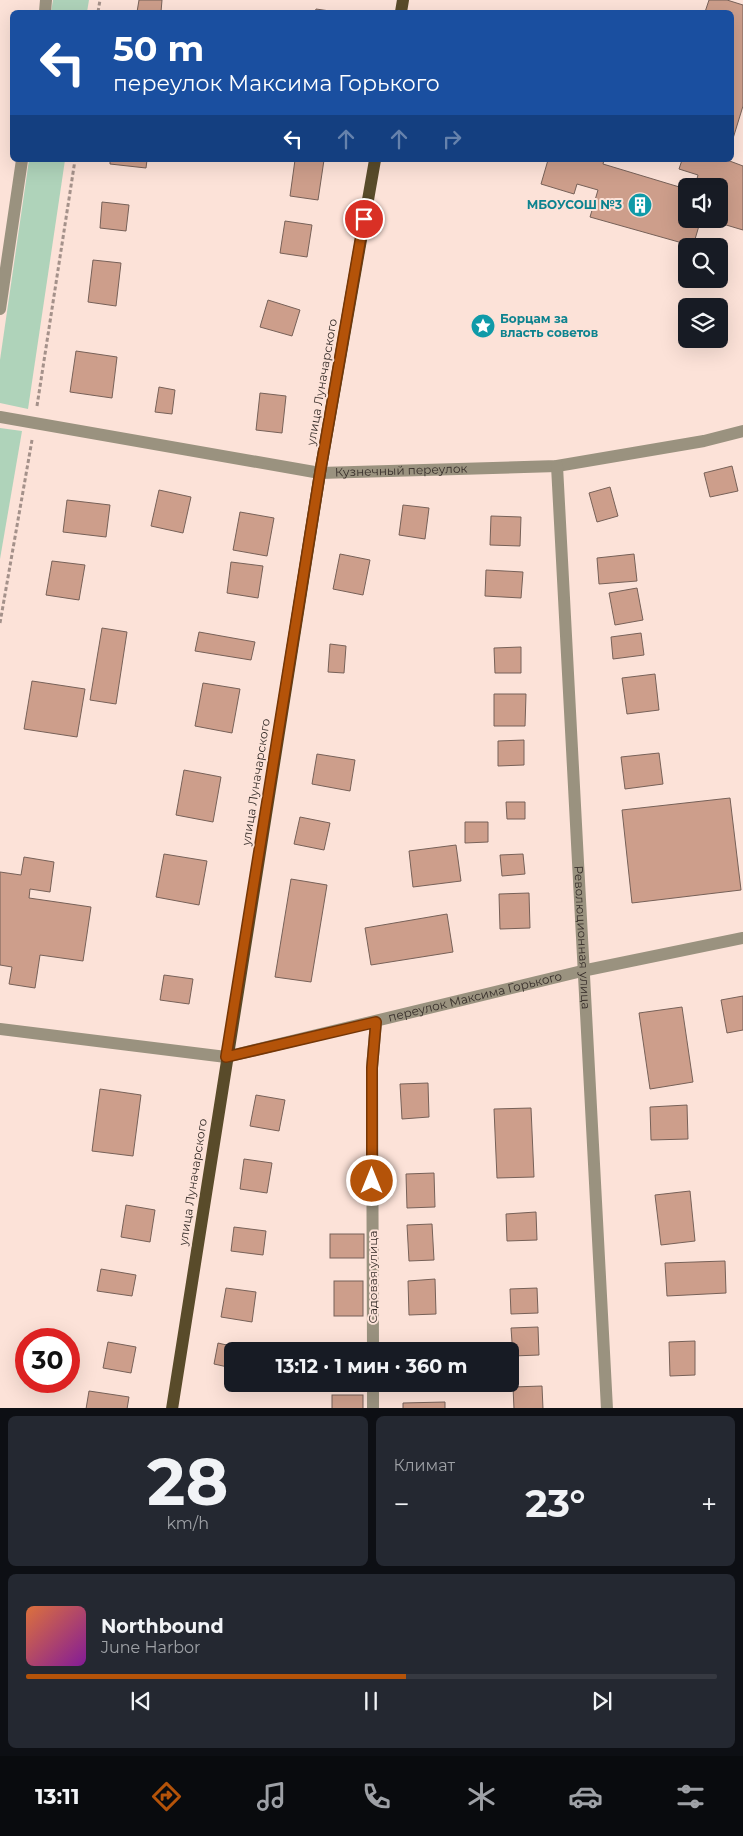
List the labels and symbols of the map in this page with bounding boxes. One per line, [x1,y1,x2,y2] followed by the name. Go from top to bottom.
[627,192,653,218] building icon: МБОУСОШ №3
[527,197,622,212] place label: МБОУСОШ №3
[343,198,385,240] pin
[500,311,598,340] place label: Борцам за власть советов
[470,313,496,339] place icon: Борцам за власть советов
[303,317,340,447] street label: улица Луначарского
[335,461,468,480] street label: Кузнечный переулок
[238,717,273,848] street label: улица Луначарского
[571,865,594,1010] street label: Революционная улица
[387,968,564,1025] street label: переулок Максима Горького
[175,1117,210,1248] street label: улица Луначарского
[345,1154,397,1206] position arrow
[365,1230,380,1324] street label: Садовая улица
[15,1328,80,1393] speed limit sign: 30

